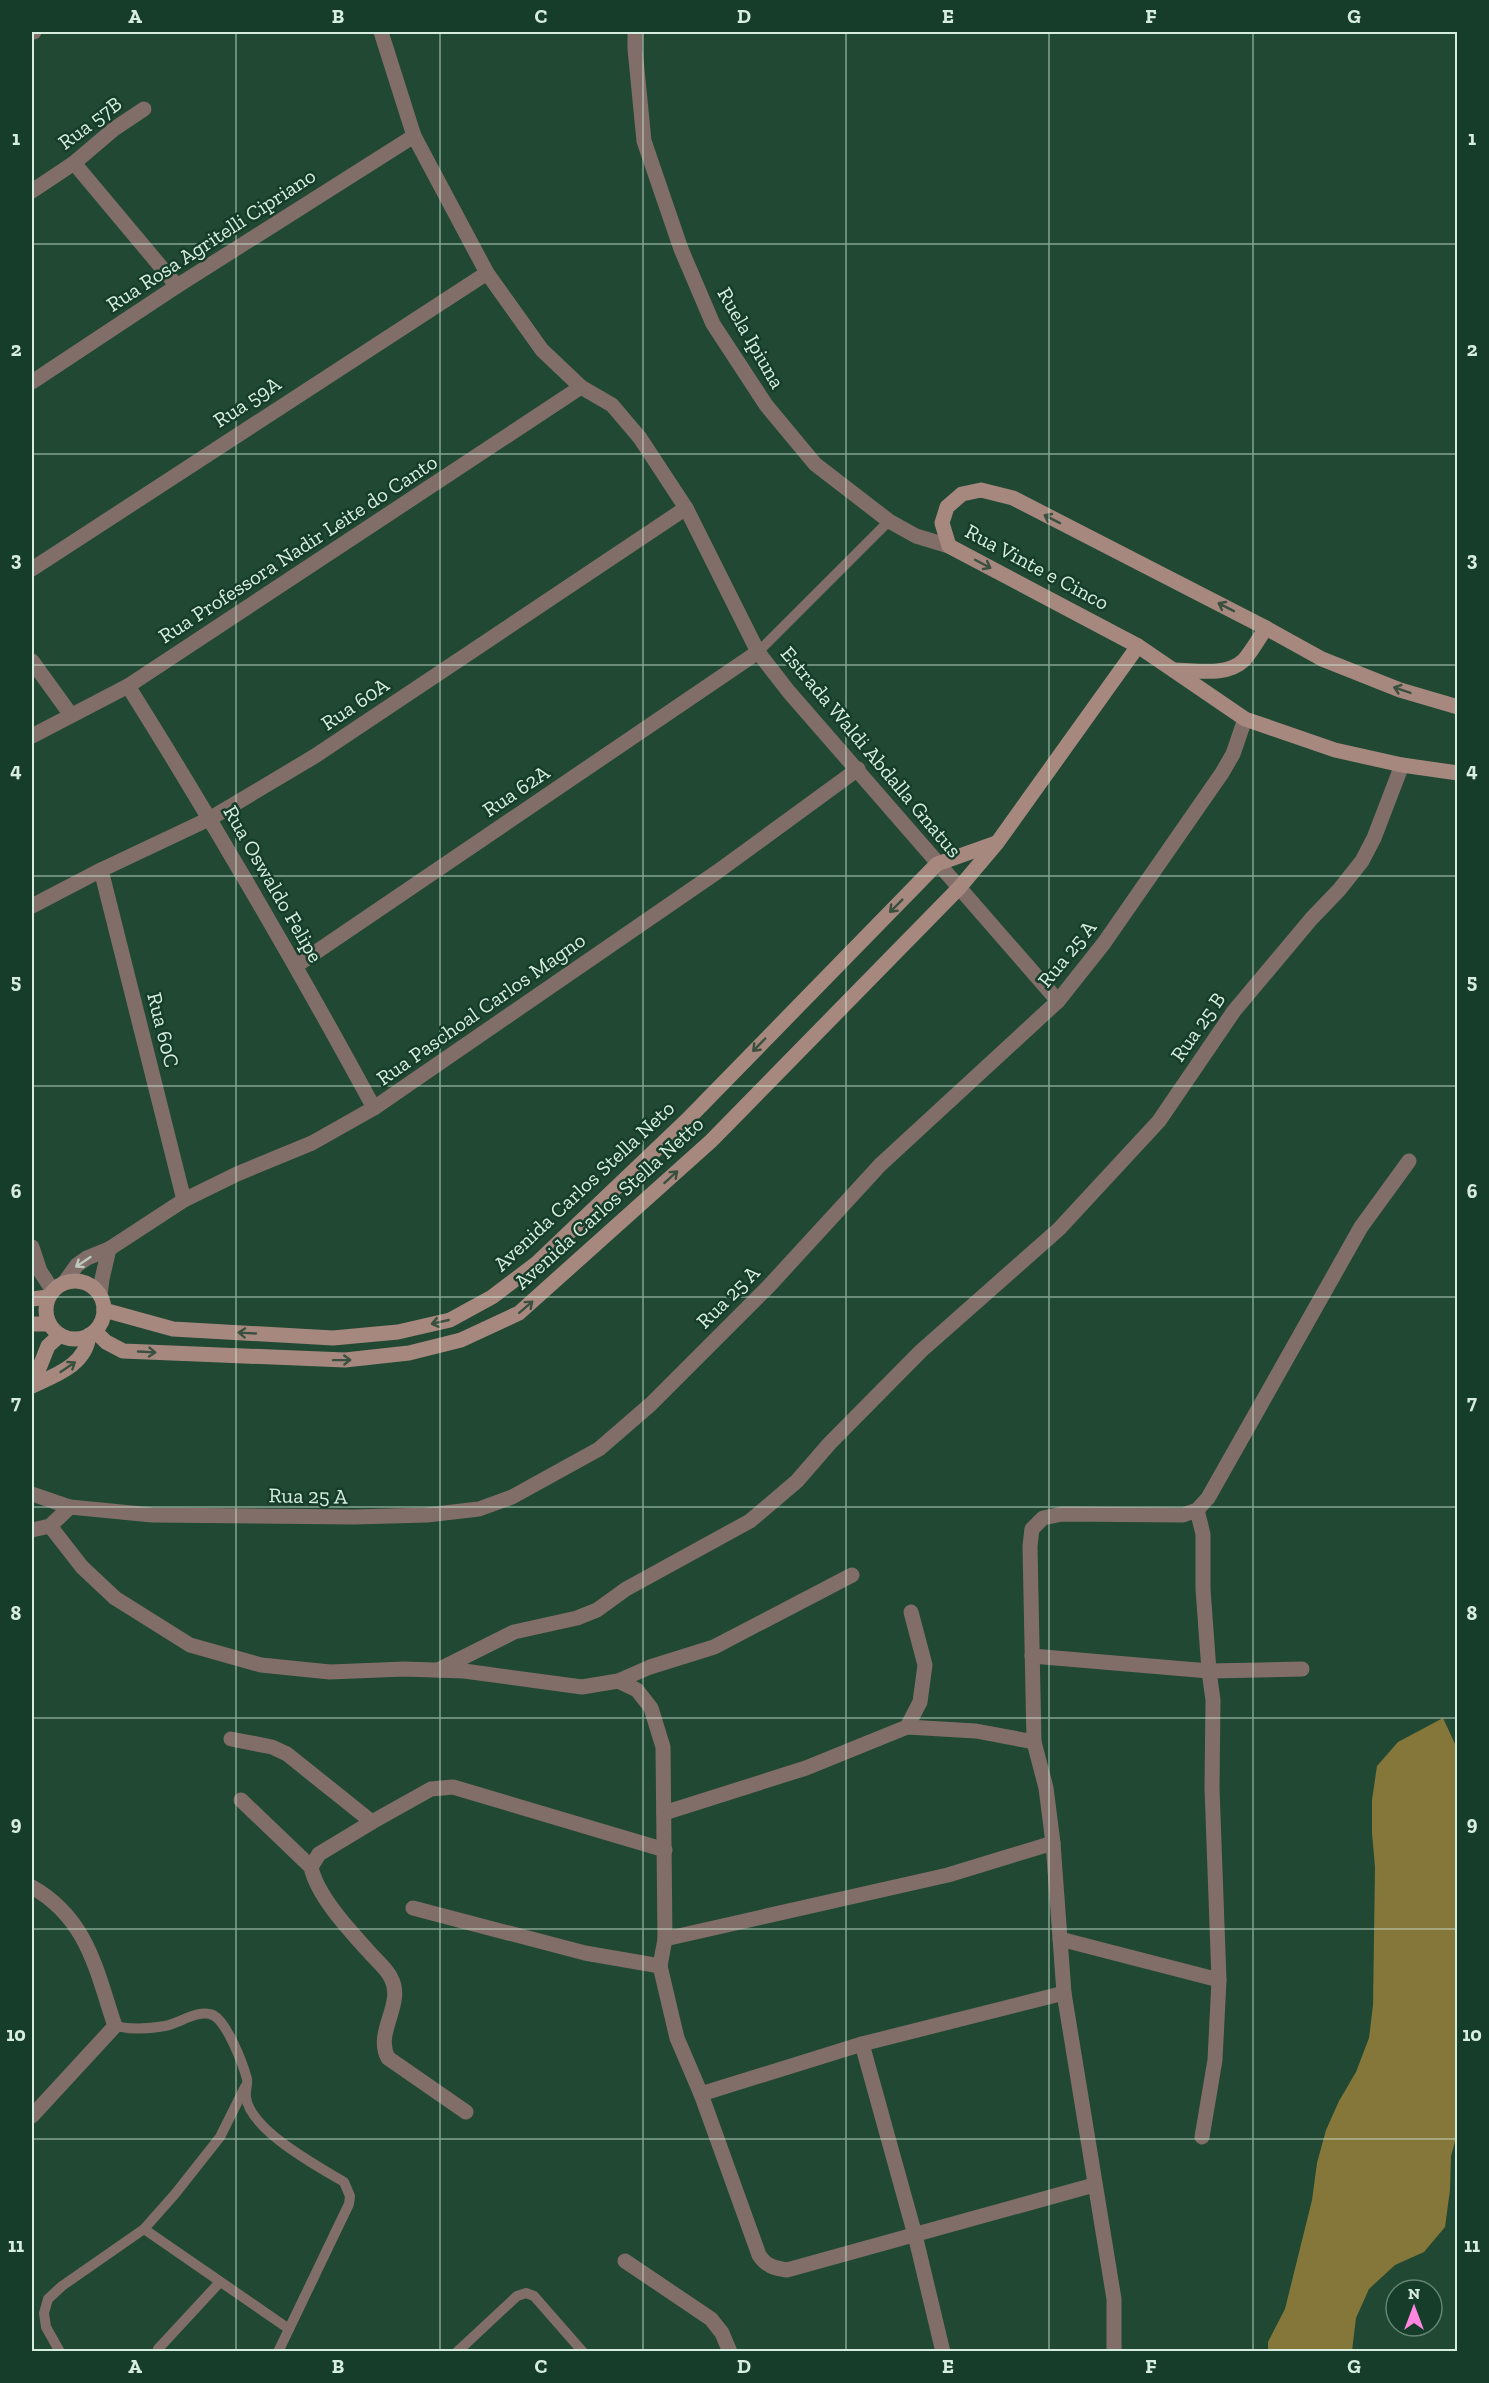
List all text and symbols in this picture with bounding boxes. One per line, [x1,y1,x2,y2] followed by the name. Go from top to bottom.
[128,4,142,28] text: A
[332,4,344,28] text: B
[535,4,548,28] text: C
[737,4,751,28] text: D
[942,4,954,28] text: E
[1145,4,1157,28] text: F
[1347,4,1361,28] text: G
[53,91,126,155] street label: Rua 57B
[12,126,20,150] text: 1
[1468,126,1476,150] text: 1
[101,163,320,317] street label: Rua Rosa Agritelli Cipriano
[712,283,790,393] street label: Ruela Ipiuna
[11,337,22,361] text: 2
[1467,337,1478,361] text: 2
[208,370,285,433] street label: Rua 59A
[154,449,442,648] street label: Rua Professora Nadir Leite do Canto
[1043,512,1061,524] one-way arrow
[961,518,1113,615] street label: Rua Vinte e Cinco
[11,547,22,571] text: 3
[1467,547,1478,571] text: 3
[973,559,991,570] one-way arrow
[1217,601,1235,613] one-way arrow
[776,641,967,862] street label: Estrada Waldi Abdalla Gnatus
[316,672,394,735] street label: Rua 60A
[1393,684,1412,695] one-way arrow
[10,758,22,782] text: 4
[1466,758,1478,782] text: 4
[478,759,554,822] street label: Rua 62A
[218,801,329,967] street label: Rua Oswaldo Felipe
[889,898,904,913] one-way arrow
[1032,915,1101,992] street label: Rua 25 A
[372,927,590,1090] street label: Rua Paschoal Carlos Magno
[11,969,21,993] text: 5
[1467,969,1477,993] text: 5
[1165,987,1230,1066] street label: Rua 25 B
[142,990,185,1070] street label: Rua 60C
[752,1037,767,1052] one-way arrow
[488,1095,679,1276] street label: Avenida Carlos Stella Neto
[509,1111,708,1294] street label: Avenida Carlos Stella Netto
[664,1170,679,1184] one-way arrow
[11,1179,22,1203] text: 6
[1467,1179,1478,1203] text: 6
[75,1256,92,1268] one-way arrow
[691,1260,765,1333] street label: Rua 25 A
[518,1300,534,1313] one-way arrow
[431,1317,450,1329] one-way arrow
[237,1327,257,1338] one-way arrow
[136,1347,156,1358] one-way arrow
[331,1354,351,1366] one-way arrow
[59,1361,75,1373] one-way arrow
[11,1390,21,1414] text: 7
[1467,1390,1477,1414] text: 7
[268,1482,348,1509] street label: Rua 25 A
[11,1601,22,1625] text: 8
[1467,1601,1478,1625] text: 8
[11,1811,22,1835] text: 9
[1467,1811,1478,1835] text: 9
[6,2022,26,2046] text: 10
[1462,2022,1482,2046] text: 10
[8,2233,24,2257] text: 11
[1464,2233,1480,2257] text: 11
[1384,2278,1444,2338] north arrow
[1408,2284,1420,2303] text: N
[128,2354,142,2378] text: A
[332,2354,344,2378] text: B
[535,2354,548,2378] text: C
[737,2354,751,2378] text: D
[942,2354,954,2378] text: E
[1145,2354,1157,2378] text: F
[1347,2354,1361,2378] text: G

